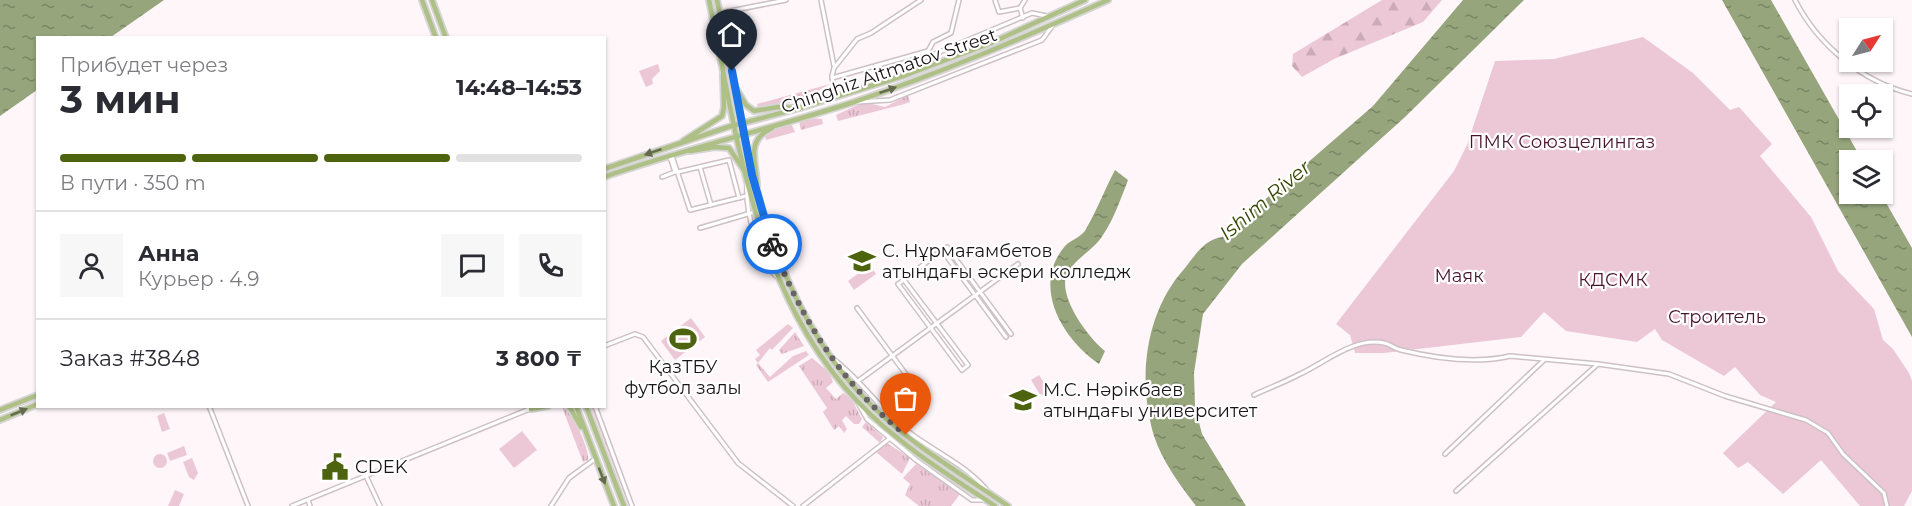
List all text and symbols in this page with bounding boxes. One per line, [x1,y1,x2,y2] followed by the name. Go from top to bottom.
[706,9,757,71] pin
[715,18,748,51] icon: home
[1839,18,1893,72] north arrow
[1839,18,1893,204] map controls
[778,24,1000,118] street label: Chinghiz Aitmatov Street
[60,53,228,77] text: Прибудет через
[456,74,582,101] text: 14:48–14:53
[60,75,181,123] text: 3 мин
[1839,84,1893,138] button: locate
[879,85,897,95] one-way arrow
[1469,131,1655,153] park label: ПМК Союзцелингаз
[644,148,662,158] one-way arrow
[1839,150,1893,204] button: layers
[1215,154,1316,245] water label: Ishim River
[60,171,206,195] text: В пути · 350 m
[742,214,802,274] courier
[756,228,789,261] icon: bike
[60,234,123,297] button: person
[441,234,504,297] button: chat
[519,234,582,297] button: phone
[138,240,199,267] text: Анна
[882,240,1131,283] place label: С. Нұрмағамбетов атындағы әскери колледж
[847,246,877,276] school or university icon: С. Нұрмағамбетов атындағы әскери колледж
[1434,265,1484,287] park label: Маяк
[138,267,259,291] text: Курьер · 4.9
[1578,269,1648,291] park label: КДСМК
[1668,306,1766,328] park label: Строитель
[668,324,698,354] sports icon: ҚазТБУ футбол залы
[60,345,200,372] text: Заказ #3848
[496,345,582,372] text: 3 800 ₸
[624,356,742,399] place label: ҚазТБУ футбол залы
[880,373,931,435] pin
[1043,379,1258,422] place label: М.С. Нәрікбаев атындағы университет
[889,382,922,415] icon: bag
[1008,385,1038,415] school or university icon: М.С. Нәрікбаев атындағы университет
[10,407,28,417] one-way arrow
[320,452,350,482] public building icon: CDEK
[355,456,408,478] place label: CDEK
[598,467,607,485] one-way arrow

